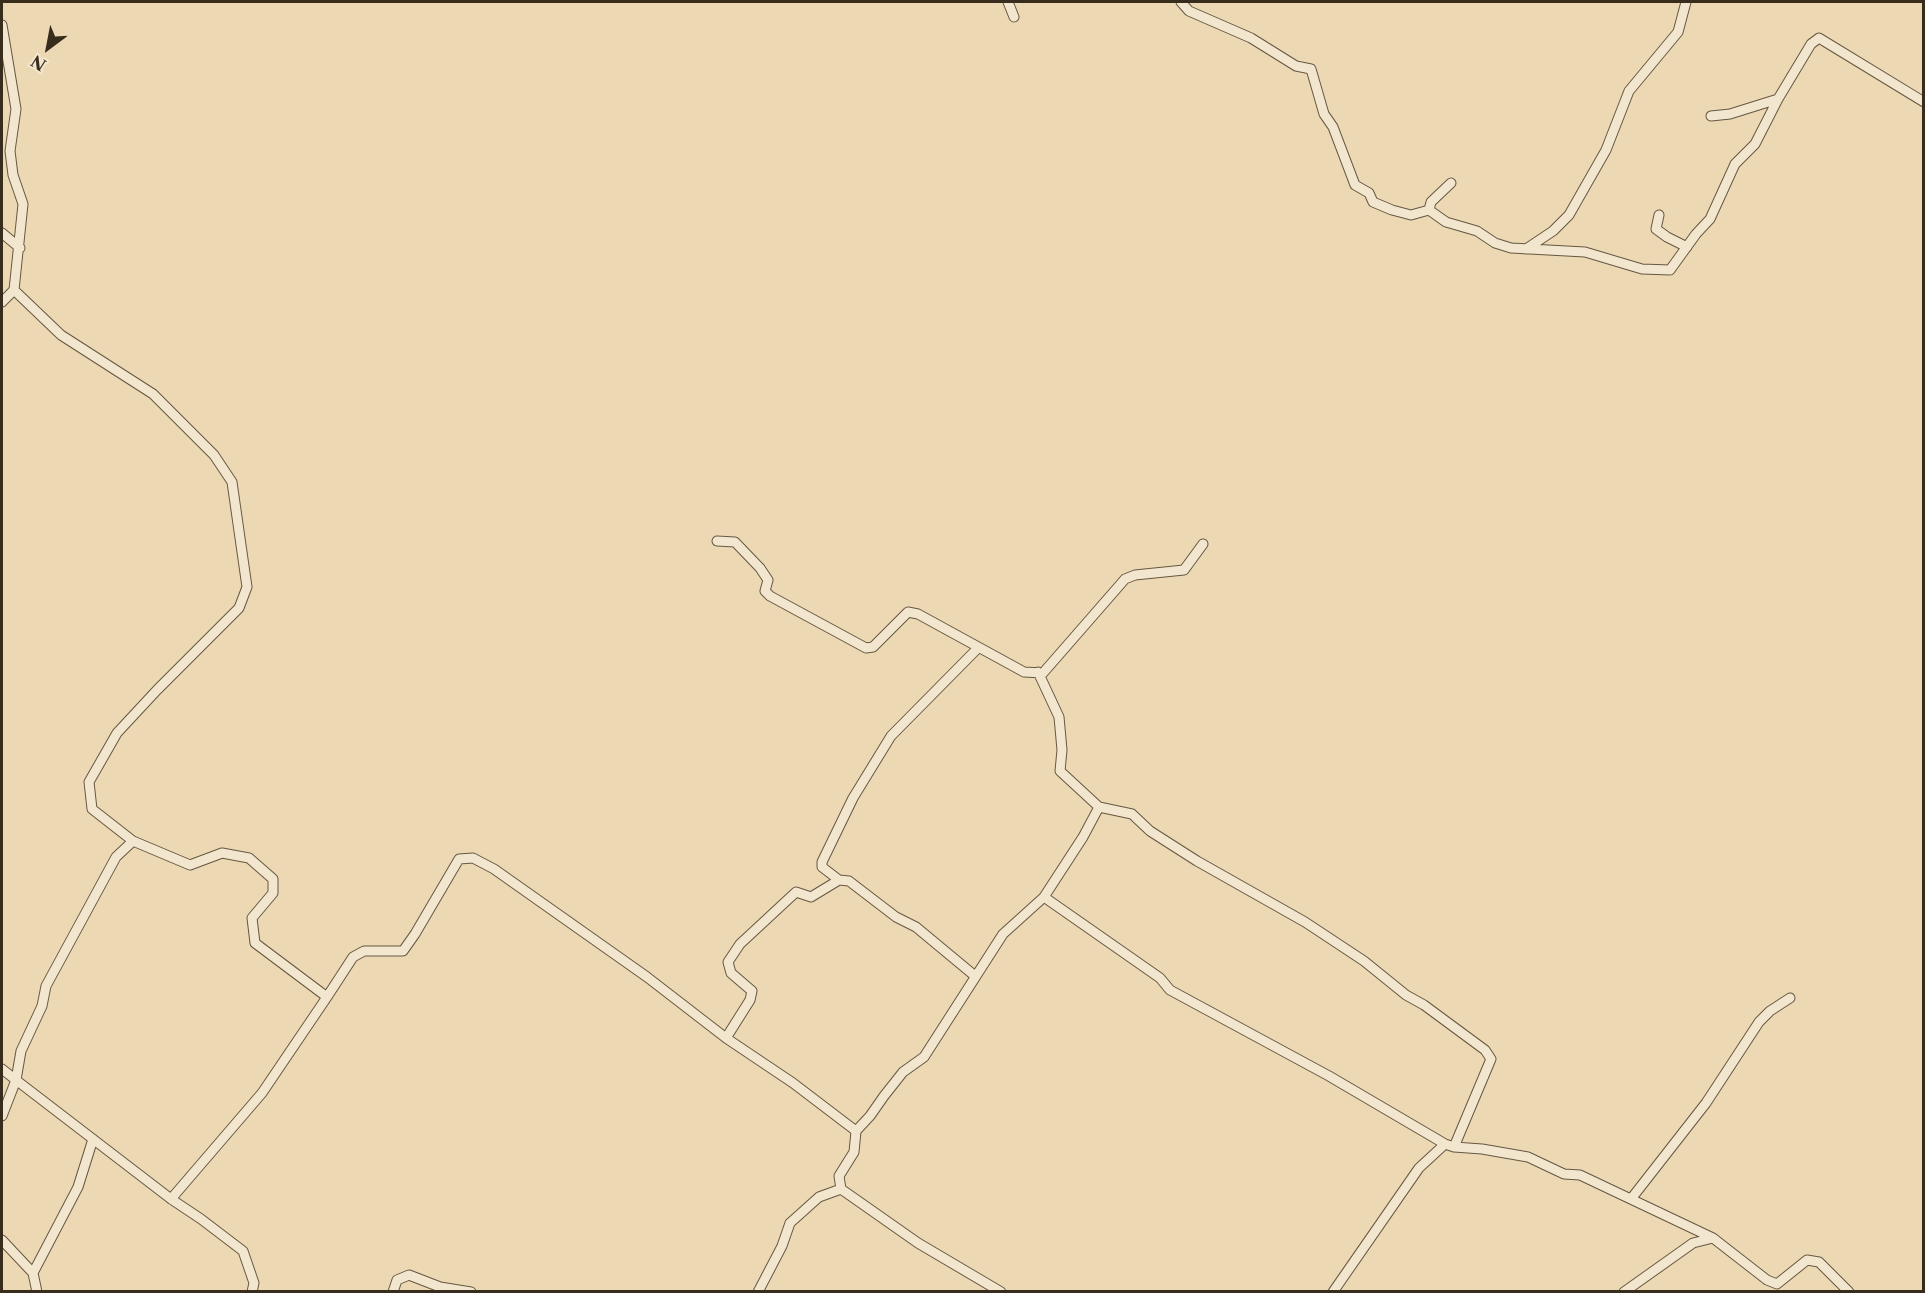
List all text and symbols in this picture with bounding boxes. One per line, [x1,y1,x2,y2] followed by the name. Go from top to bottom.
[18,18,78,78] north arrow
[27,51,50,75] text: N

